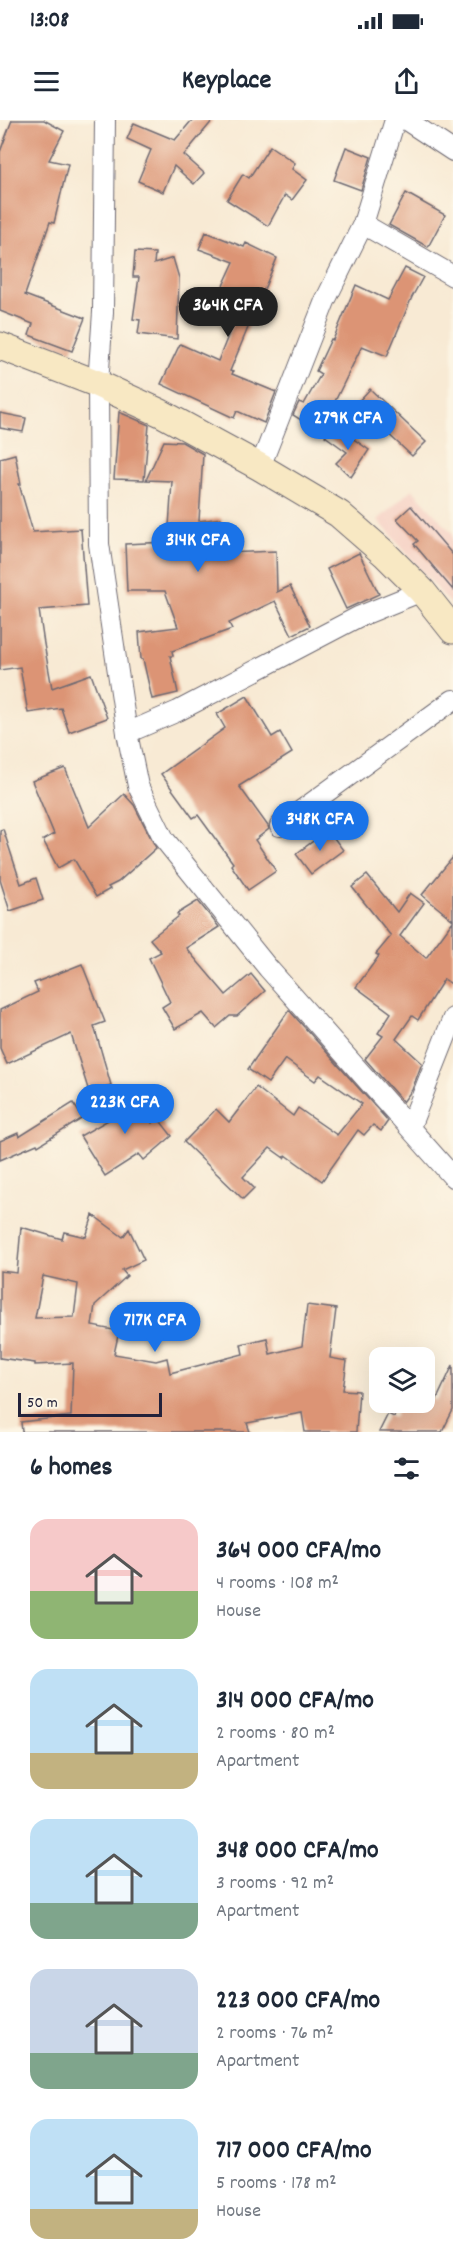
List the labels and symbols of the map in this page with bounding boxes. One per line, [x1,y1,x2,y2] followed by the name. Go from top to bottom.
[166,287,290,338] pin: 364K CFA
[286,400,410,451] pin: 279K CFA
[136,522,260,573] pin: 314K CFA
[258,801,382,852] pin: 348K CFA
[63,1084,187,1135] pin: 223K CFA
[93,1302,217,1353] pin: 717K CFA
[18,1390,162,1418] scale bar

